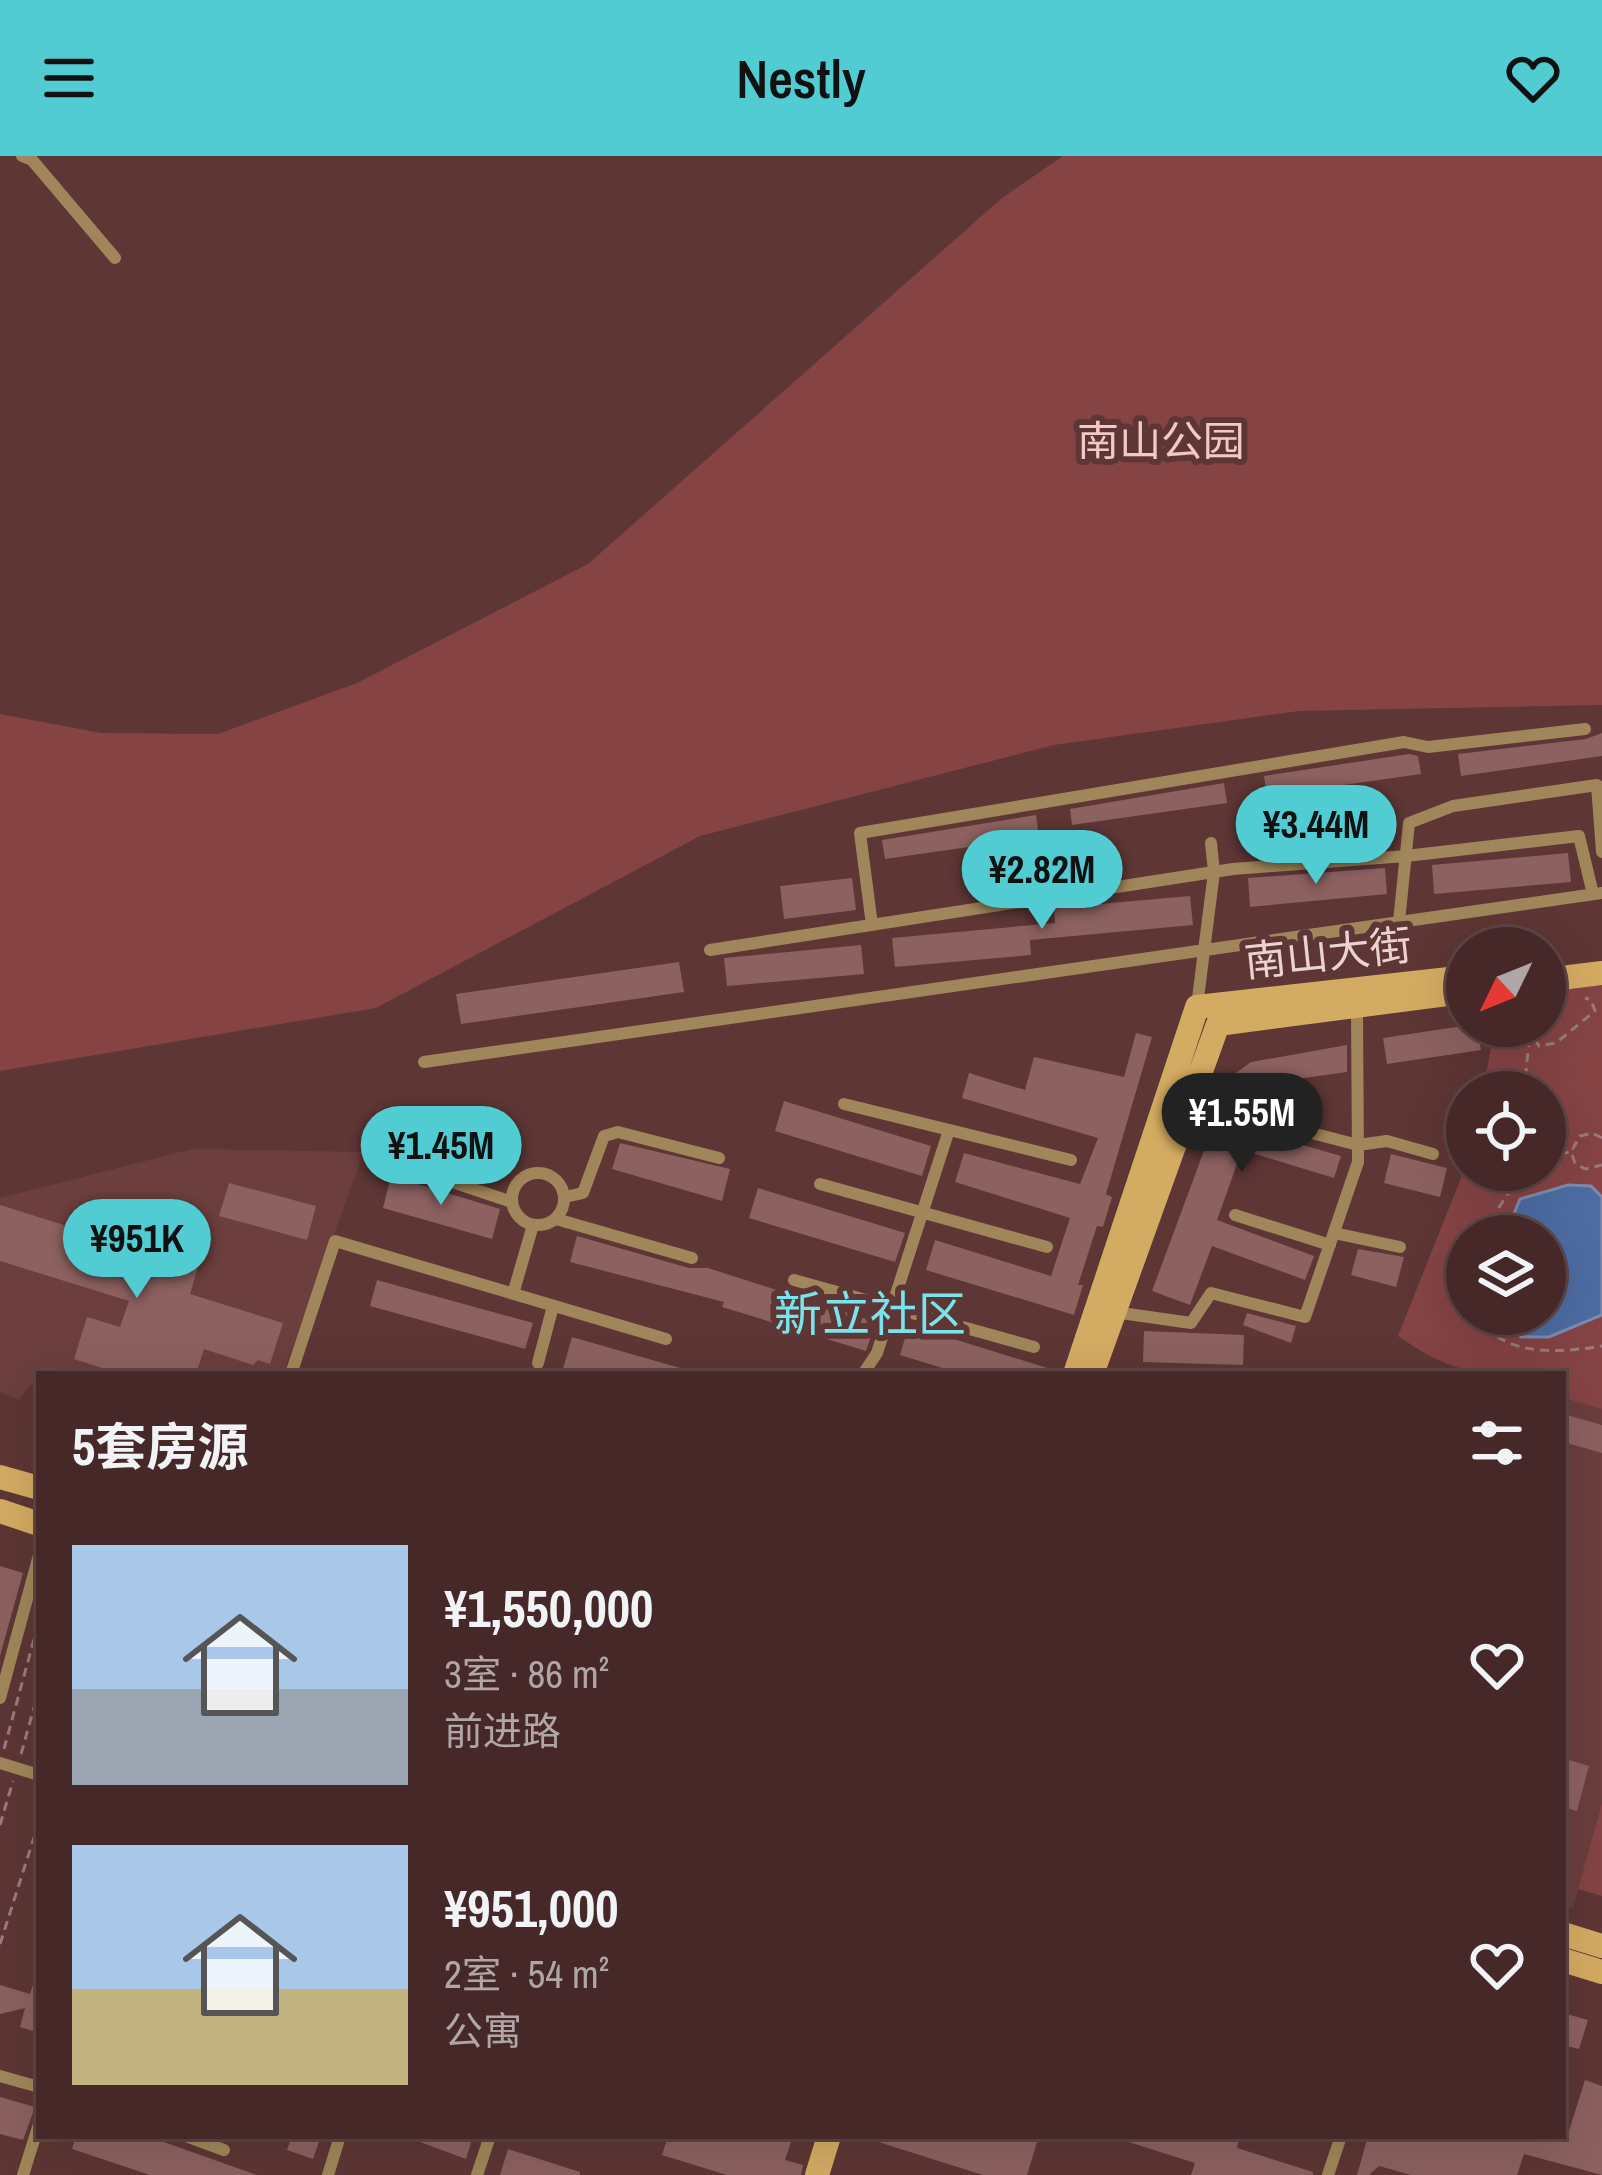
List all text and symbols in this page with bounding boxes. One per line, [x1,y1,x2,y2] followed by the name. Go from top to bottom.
[736,42,866,115] text: Nestly
[36,45,102,111] icon: menu
[1500,45,1566,111] icon: heart
[1077,413,1245,469] park label: 南山公园
[1218,785,1414,887] pin: ¥3.44M
[1263,798,1369,850] text: ¥3.44M
[944,830,1140,932] pin: ¥2.82M
[989,843,1095,895] text: ¥2.82M
[1242,916,1414,990] street label: 南山大街
[1446,927,1566,1047] north arrow
[1446,927,1566,1335] map controls
[1446,1071,1566,1191] button: locate
[1144,1073,1340,1175] pin: ¥1.55M
[1189,1086,1295,1138] text: ¥1.55M
[343,1106,539,1208] pin: ¥1.45M
[388,1119,494,1171] text: ¥1.45M
[53,1199,221,1301] pin: ¥951K
[90,1212,184,1264] text: ¥951K
[1446,1215,1566,1335] button: layers
[774,1281,966,1346] district label: 新立社区
[1464,1410,1530,1476] icon: filters
[72,1412,248,1481] text: 5套房源
[444,1574,653,1643] text: ¥1,550,000
[168,1593,312,1737] icon: home
[1464,1632,1530,1698] icon: heart
[444,1648,609,1700] text: 3室 · 86 m²
[444,1705,561,1757] text: 前进路
[444,1874,618,1943] text: ¥951,000
[168,1893,312,2037] icon: home
[1464,1932,1530,1998] icon: heart
[444,1948,609,2000] text: 2室 · 54 m²
[444,2005,522,2057] text: 公寓

